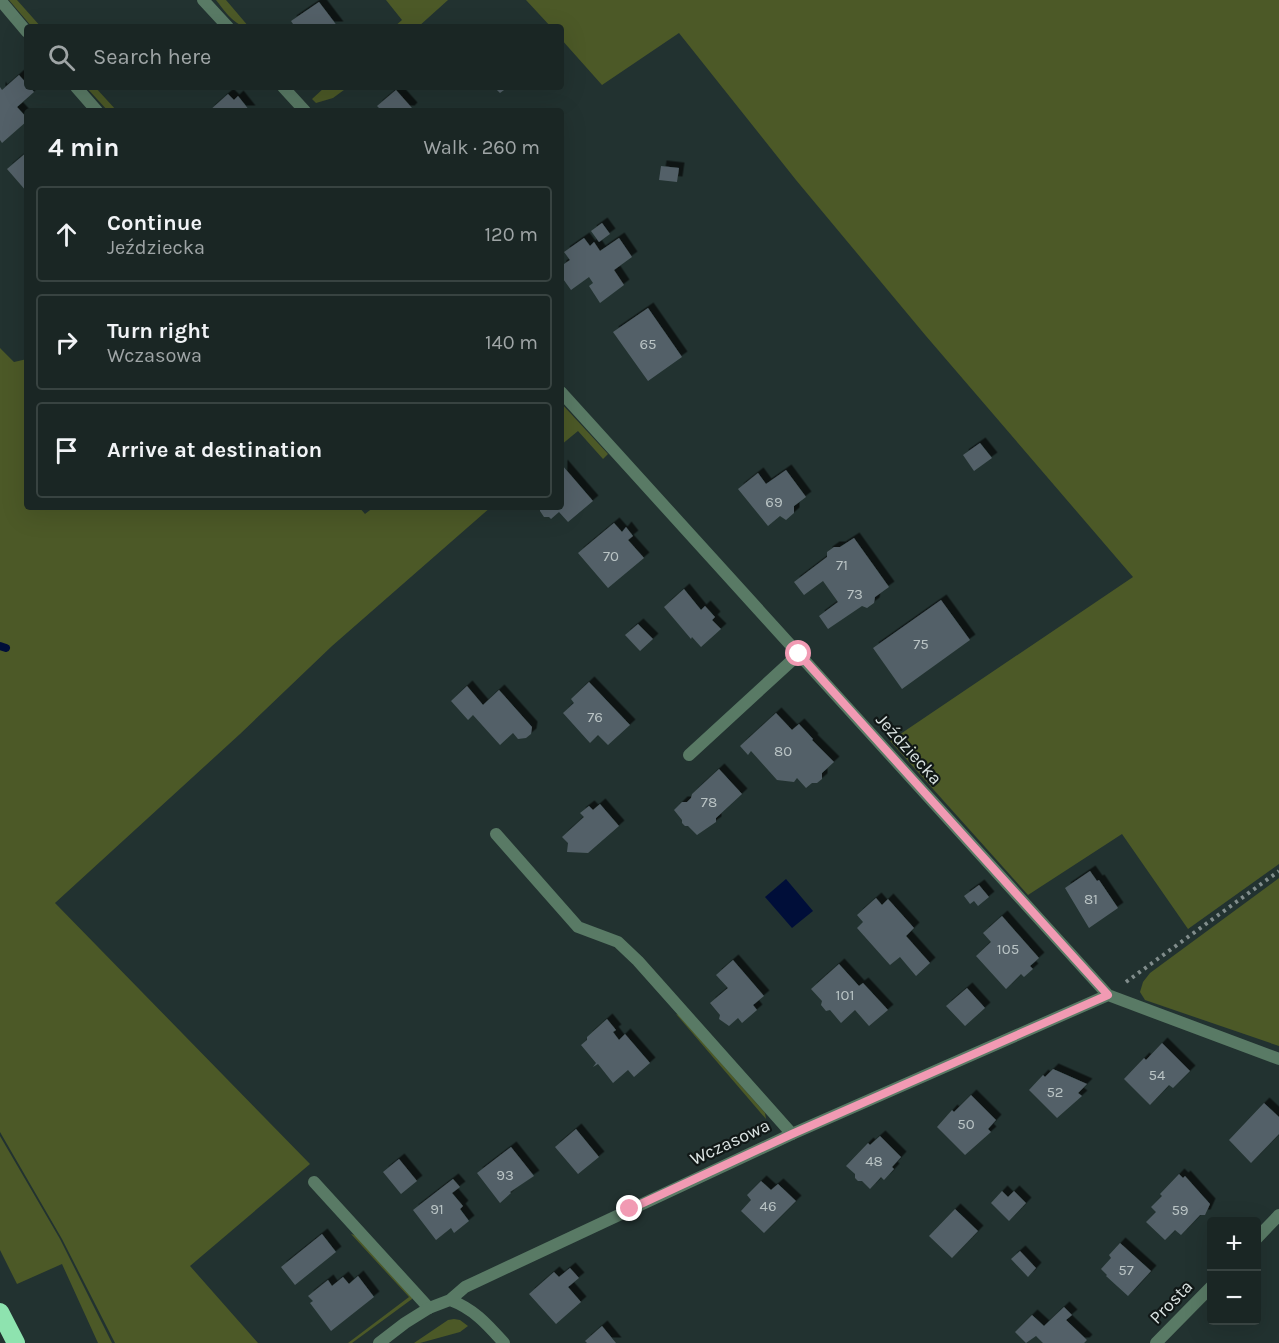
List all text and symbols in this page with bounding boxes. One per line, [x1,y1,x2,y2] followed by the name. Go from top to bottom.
[24,24,564,90] search box
[45,41,78,74] icon: search
[93,44,211,70] text: Search here
[48,132,119,163] text: 4 min
[423,136,540,159] text: Walk · 260 m
[107,210,202,236] text: Continue
[50,218,83,251] icon: ahead
[484,223,538,246] text: 120 m
[107,236,205,259] text: Jeździecka
[107,318,210,344] text: Turn right
[50,326,83,359] icon: right
[485,331,538,354] text: 140 m
[639,335,657,353] house number: 65
[107,344,202,367] text: Wczasowa
[50,434,83,467] icon: arrive
[107,437,322,463] text: Arrive at destination
[765,493,783,511] house number: 69
[603,547,619,565] house number: 70
[836,556,848,574] house number: 71
[847,585,863,603] house number: 73
[913,635,929,653] house number: 75
[785,640,811,666] route start
[587,708,603,726] house number: 76
[871,709,947,789] street label: Jeździecka
[774,742,792,760] house number: 80
[701,793,717,811] house number: 78
[1084,890,1098,908] house number: 81
[997,940,1019,958] house number: 105
[836,986,854,1004] house number: 101
[1149,1066,1166,1084] house number: 54
[1046,1083,1064,1101] house number: 52
[687,1114,773,1170] street label: Wczasowa
[957,1115,975,1133] house number: 50
[865,1152,883,1170] house number: 48
[496,1166,514,1184] house number: 93
[616,1195,642,1221] route end
[760,1197,776,1215] house number: 46
[430,1200,444,1218] house number: 91
[1171,1201,1189,1219] house number: 59
[1207,1217,1261,1325] map controls
[1207,1217,1261,1271] button: +
[1118,1261,1134,1279] house number: 57
[1207,1271,1261,1325] button: −
[1145,1275,1197,1329] street label: Prosta

